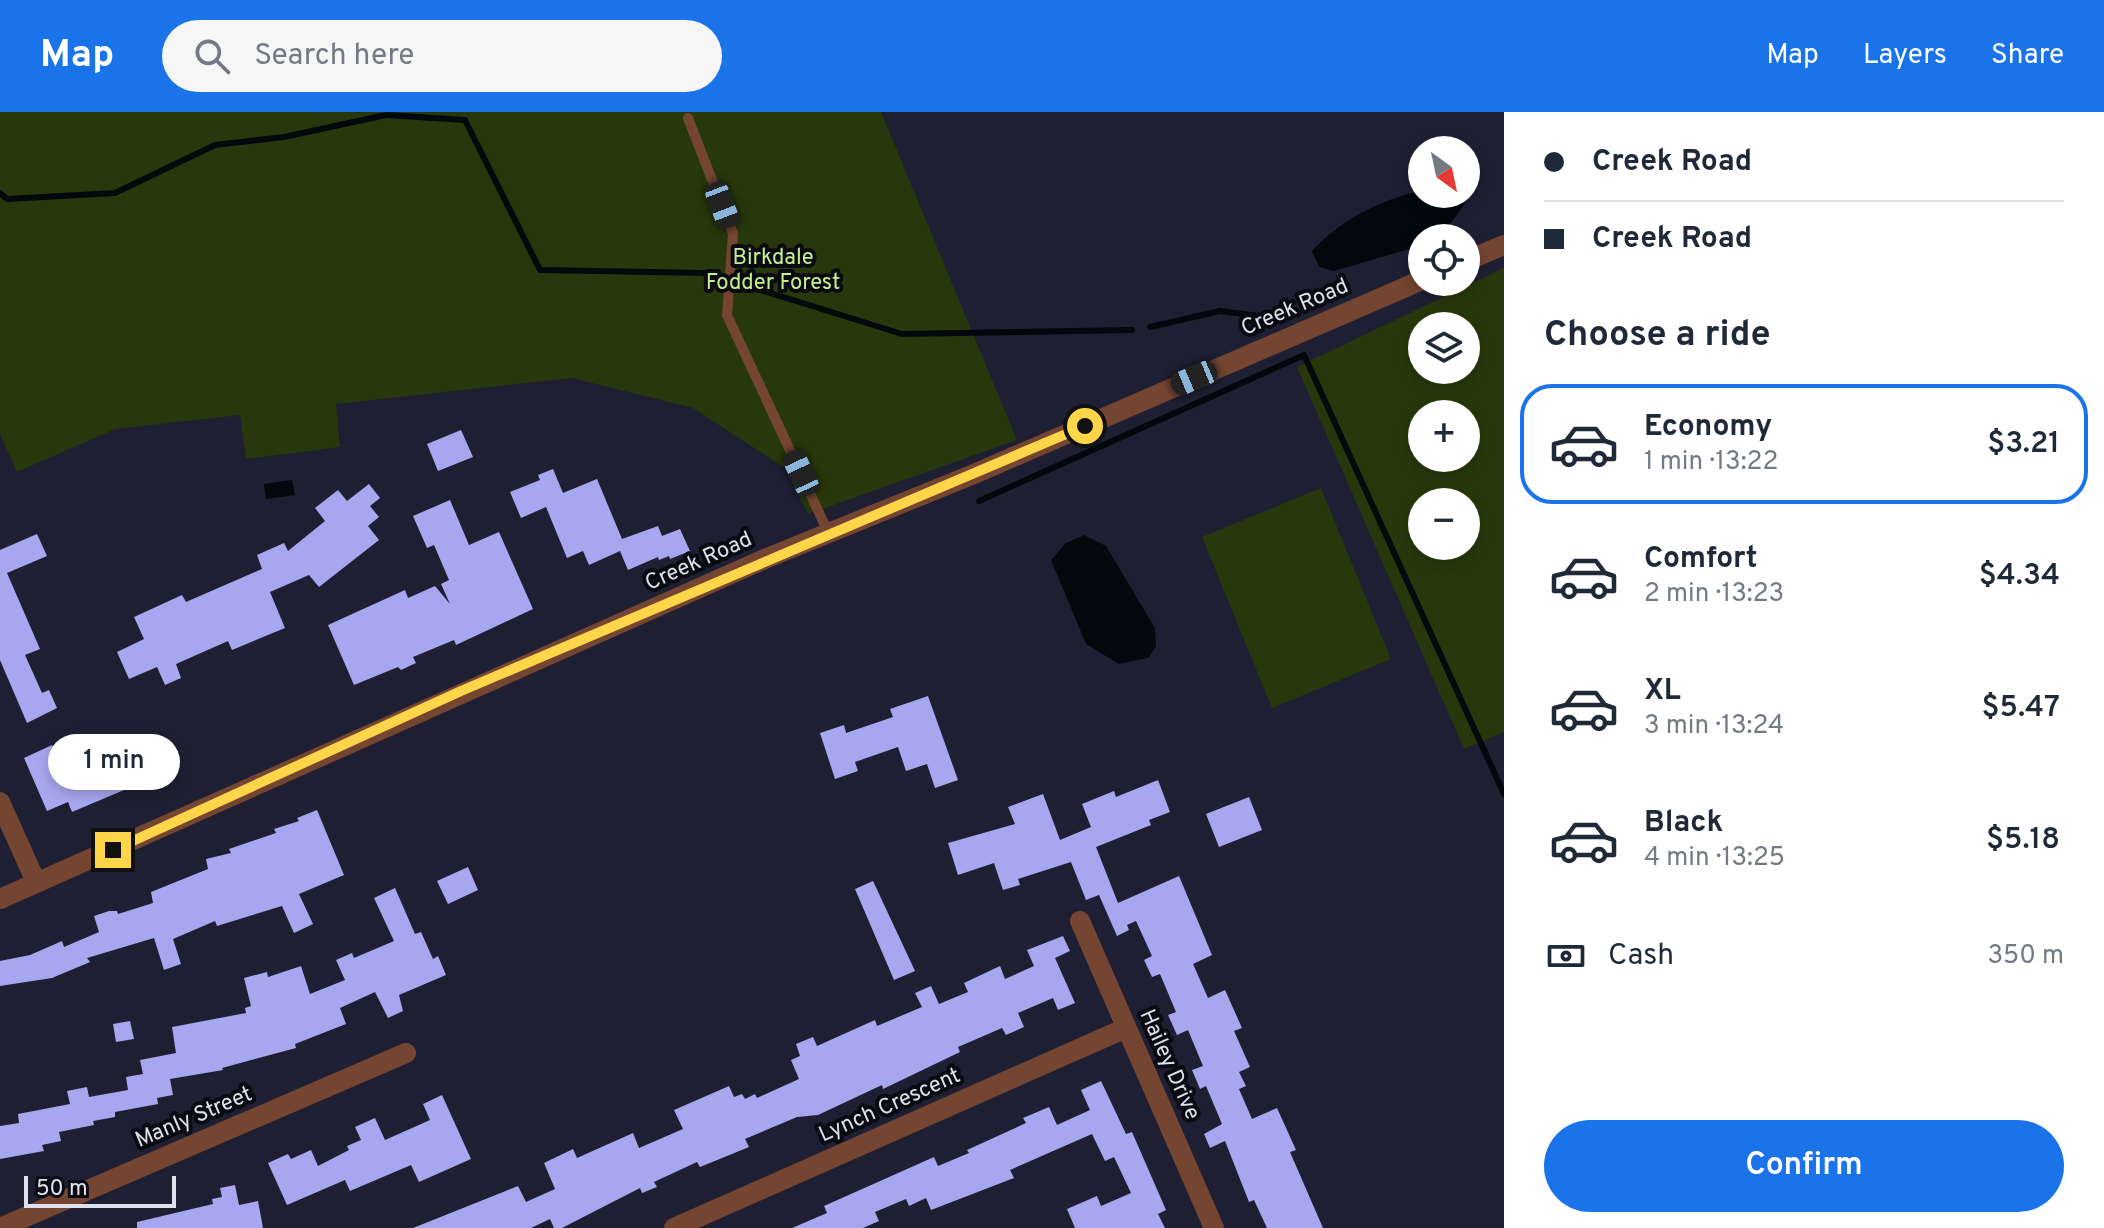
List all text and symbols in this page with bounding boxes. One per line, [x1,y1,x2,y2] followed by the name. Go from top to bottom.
[162,20,722,92] search box
[40,32,114,81] text: Map
[190,34,234,78] icon: search
[254,38,414,75] text: Search here
[1766,38,1819,74] text: Map
[1863,38,1947,74] text: Layers
[1991,38,2064,74] text: Share
[1408,136,1480,208] north arrow
[1408,136,1480,560] map controls
[1592,144,1752,181] text: Creek Road
[702,178,742,232] car
[1592,221,1752,258] text: Creek Road
[1408,224,1480,296] button: locate
[706,245,840,297] park label: Birkdale Fodder Forest
[1237,273,1353,343] street label: Creek Road
[1408,312,1480,384] button: layers
[1544,313,1770,359] text: Choose a ride
[1167,358,1221,398] car
[1408,400,1480,472] button: +
[1067,408,1103,444] route start
[1548,408,1620,480] icon: car
[1644,409,1772,446] text: Economy
[1987,426,2060,463] text: $3.21
[780,446,822,500] car
[1644,446,1778,479] text: 1 min · 13:22
[1408,488,1480,560] button: −
[641,526,757,598] street label: Creek Road
[1548,540,1620,612] icon: car
[1644,541,1757,578] text: Comfort
[1979,558,2060,595] text: $4.34
[1644,578,1784,611] text: 2 min · 13:23
[1548,672,1620,744] icon: car
[1644,673,1681,710] text: XL
[1982,690,2060,727] text: $5.47
[1644,710,1784,743] text: 3 min · 13:24
[47,734,179,790] callout: 1 min
[83,745,145,778] text: 1 min
[1548,804,1620,876] icon: car
[1644,805,1723,842] text: Black
[1986,822,2060,859] text: $5.18
[95,832,131,868] route end
[1644,842,1785,875] text: 4 min · 13:25
[1544,934,1588,978] icon: cash
[1608,938,1674,975] text: Cash
[1987,940,2064,973] text: 350 m
[1133,1006,1205,1124] street label: Hailey Drive
[815,1063,965,1149] street label: Lynch Crescent
[131,1081,257,1155] street label: Manly Street
[1544,1120,2064,1212] button: Confirm
[24,1172,176,1208] scale bar
[36,1176,88,1203] text: 50 m

